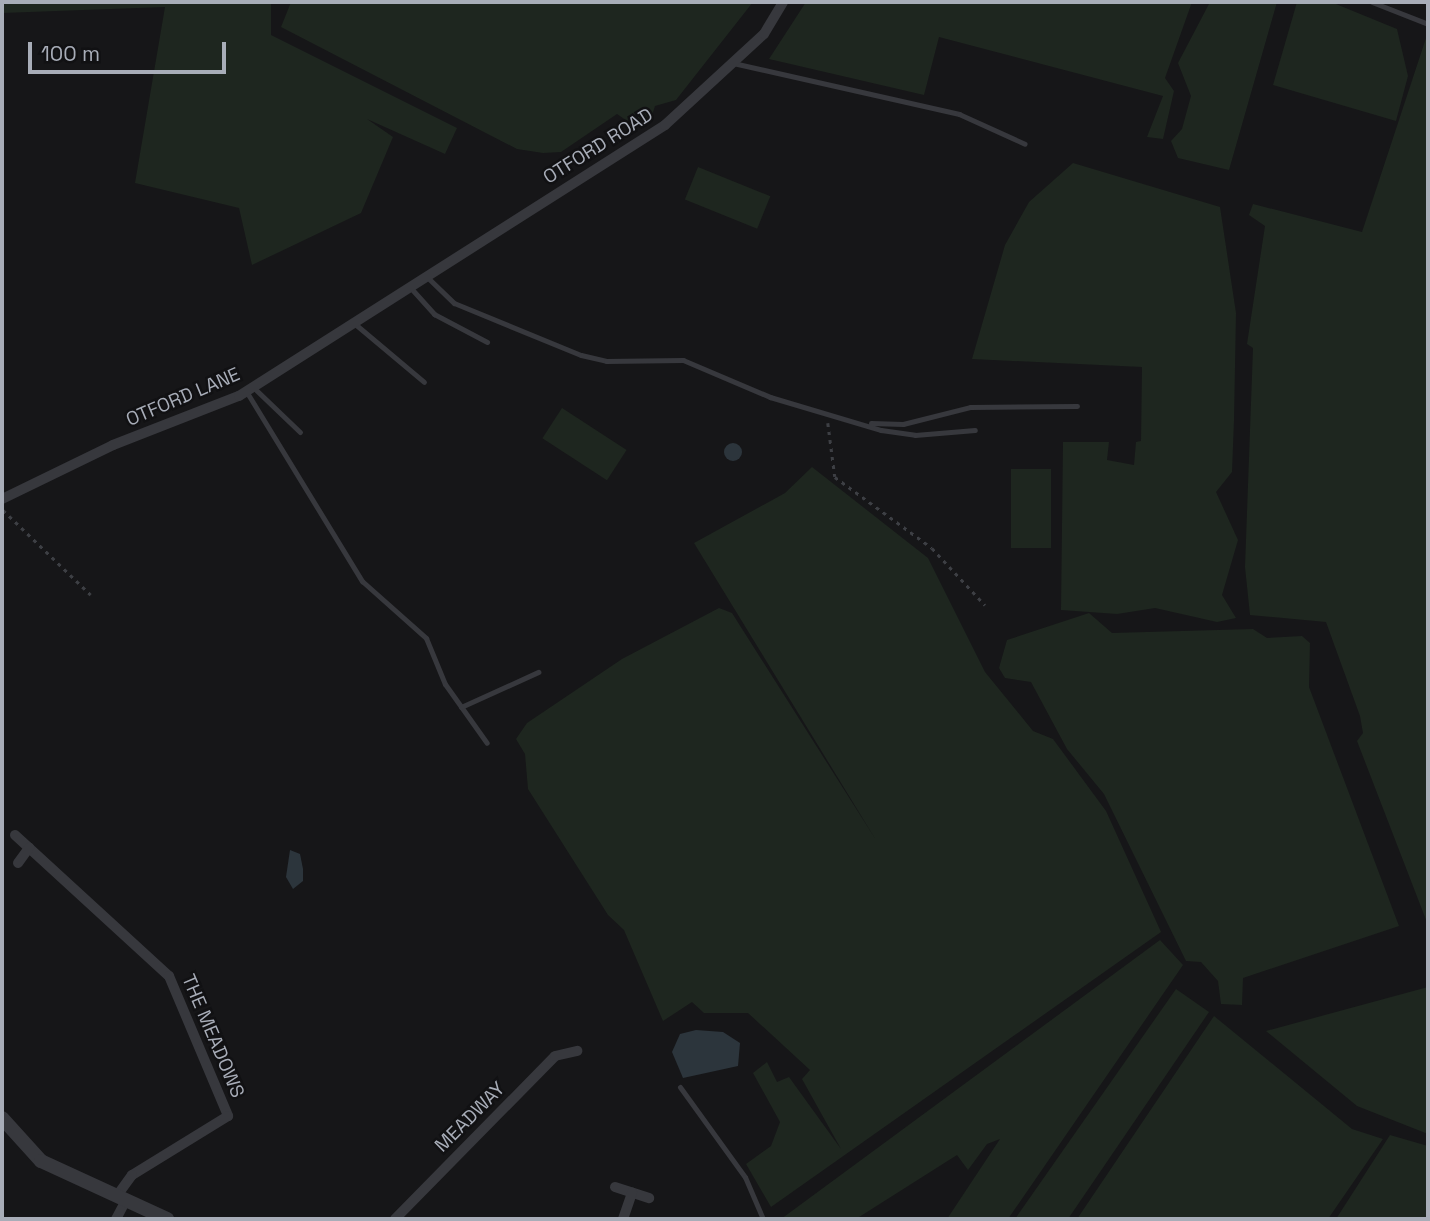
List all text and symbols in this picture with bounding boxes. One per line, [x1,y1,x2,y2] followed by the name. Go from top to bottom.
[32,28,229,72] scale bar
[41,40,100,67] text: 100 m
[539,103,657,189] street label: OTFORD ROAD
[123,363,243,431] street label: OTFORD LANE
[177,971,249,1101] street label: THE MEADOWS
[430,1077,510,1157] street label: MEADWAY

